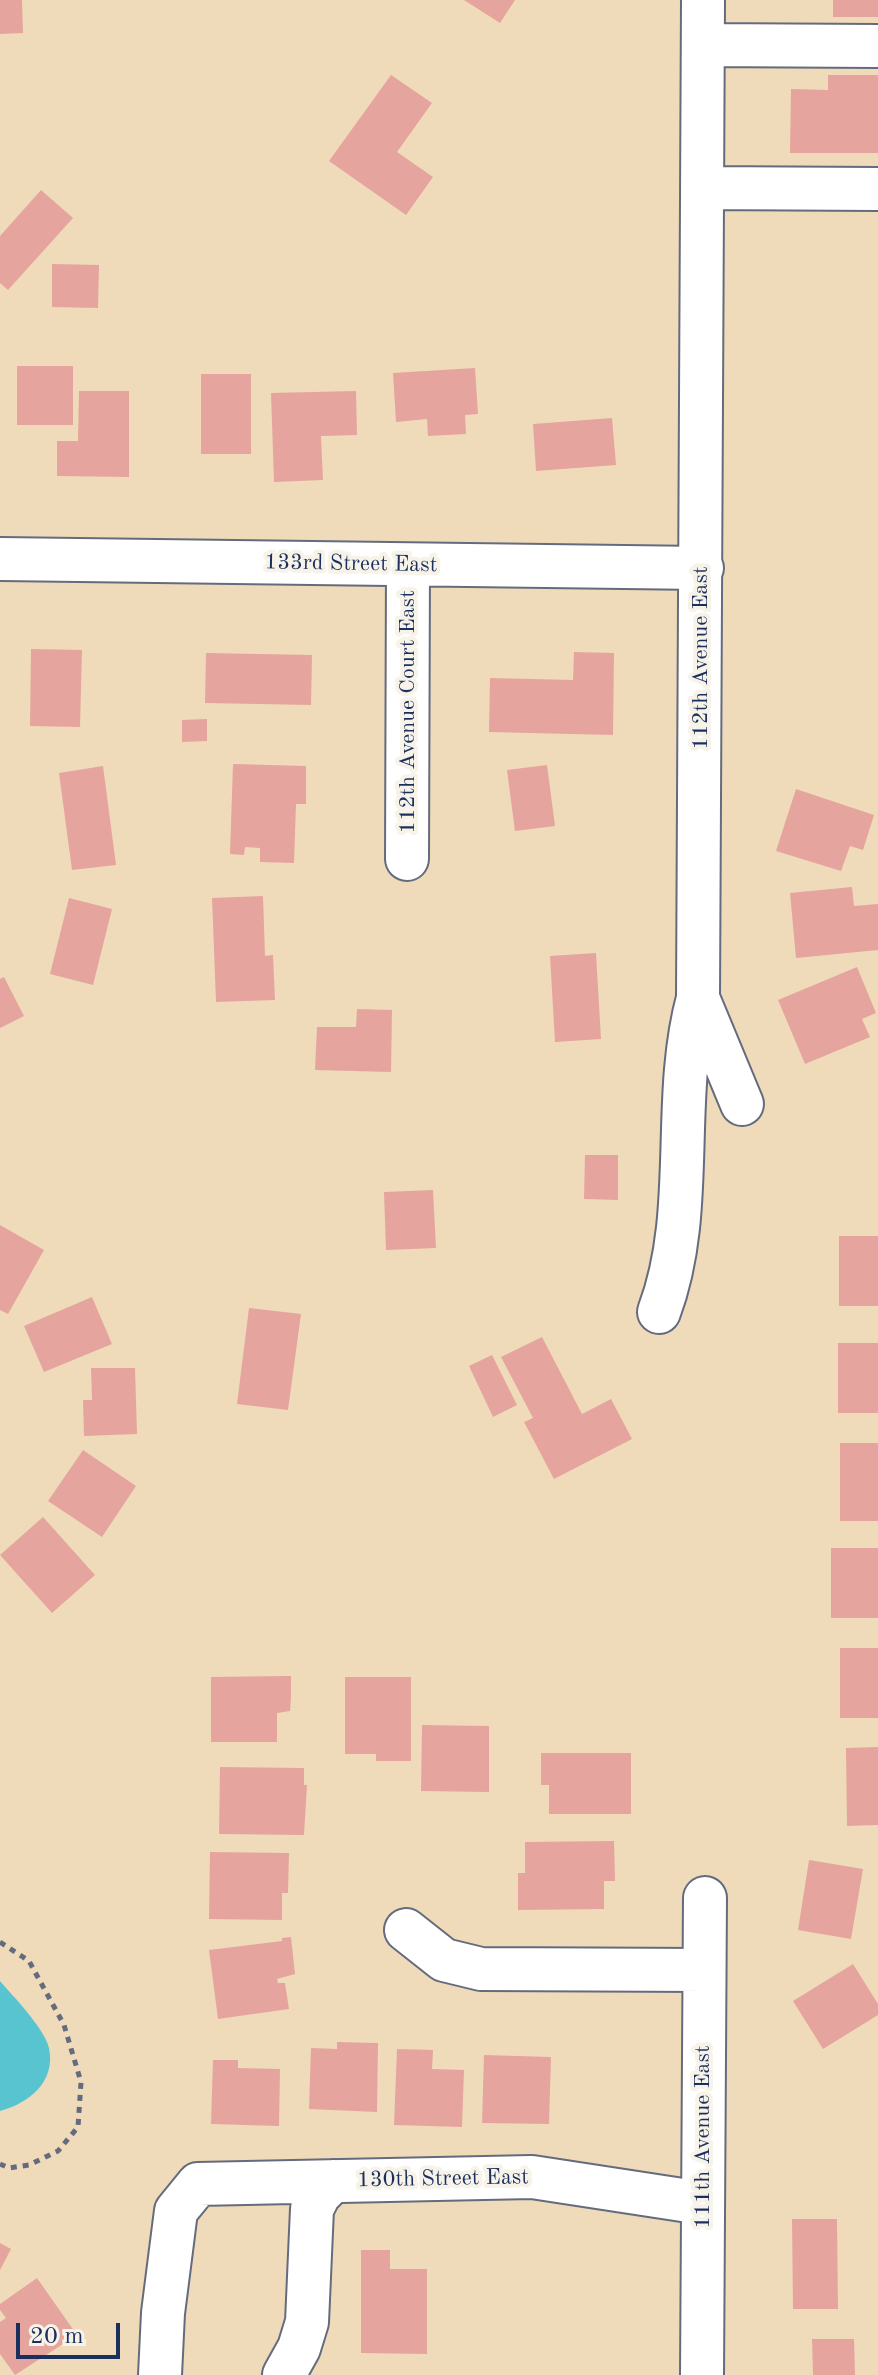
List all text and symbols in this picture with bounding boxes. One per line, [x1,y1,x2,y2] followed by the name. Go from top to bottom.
[264,549,438,579] street label: 133rd Street East
[688,566,714,750] street label: 112th Avenue East
[395,590,421,834] street label: 112th Avenue Court East
[690,2045,716,2229] street label: 111th Avenue East
[357,2164,529,2194] street label: 130th Street East
[20,2307,124,2357] scale bar
[30,2325,84,2349] text: 20 m

